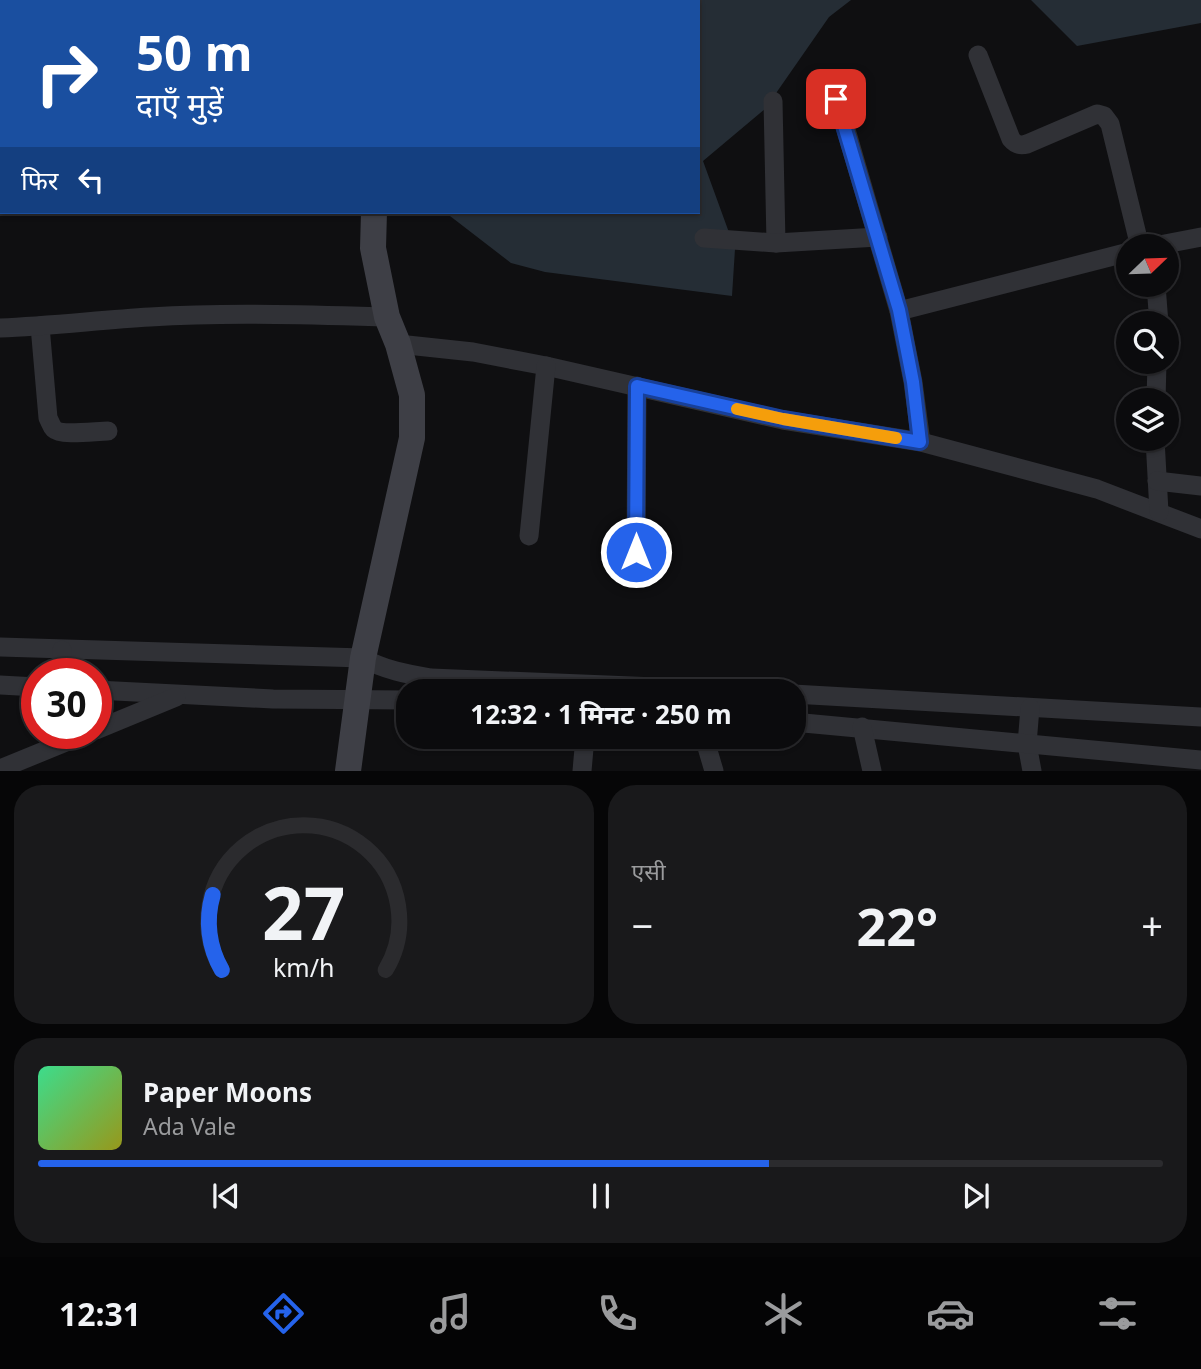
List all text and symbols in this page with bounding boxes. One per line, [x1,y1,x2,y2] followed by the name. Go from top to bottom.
[136,19,253,85] text: 50 m
[21,28,112,119] icon: right
[806,69,866,129] pin
[817,80,855,118] icon: arrive
[136,82,224,125] text: दाएँ मुड़ें
[72,161,110,199] icon: left
[21,162,58,198] text: फिर
[1116,234,1180,298] north arrow
[1116,234,1179,451] map controls
[1116,311,1179,374] button: search
[1116,388,1179,451] button: layers
[599,515,673,589] position arrow
[21,658,112,749] speed limit sign: 30
[470,696,732,732] text: 12:32 · 1 मिनट · 250 m
[632,855,666,887] text: एसी
[262,863,345,962] text: 27
[856,890,938,961] text: 22°
[632,899,653,951] text: −
[1141,899,1163,951] text: +
[273,950,335,984] text: km/h
[143,1074,312,1110] text: Paper Moons
[143,1110,236,1142] text: Ada Vale
[207,1177,245,1215] icon: previous
[582,1177,620,1215] icon: pause
[957,1177,995,1215] icon: next
[259,1289,308,1338] icon: directions
[426,1289,475,1338] icon: music
[593,1289,642,1338] icon: phone
[759,1289,808,1338] icon: climate
[926,1289,975,1338] icon: car
[1093,1289,1142,1338] icon: filters
[59,1292,141,1335] text: 12:31

